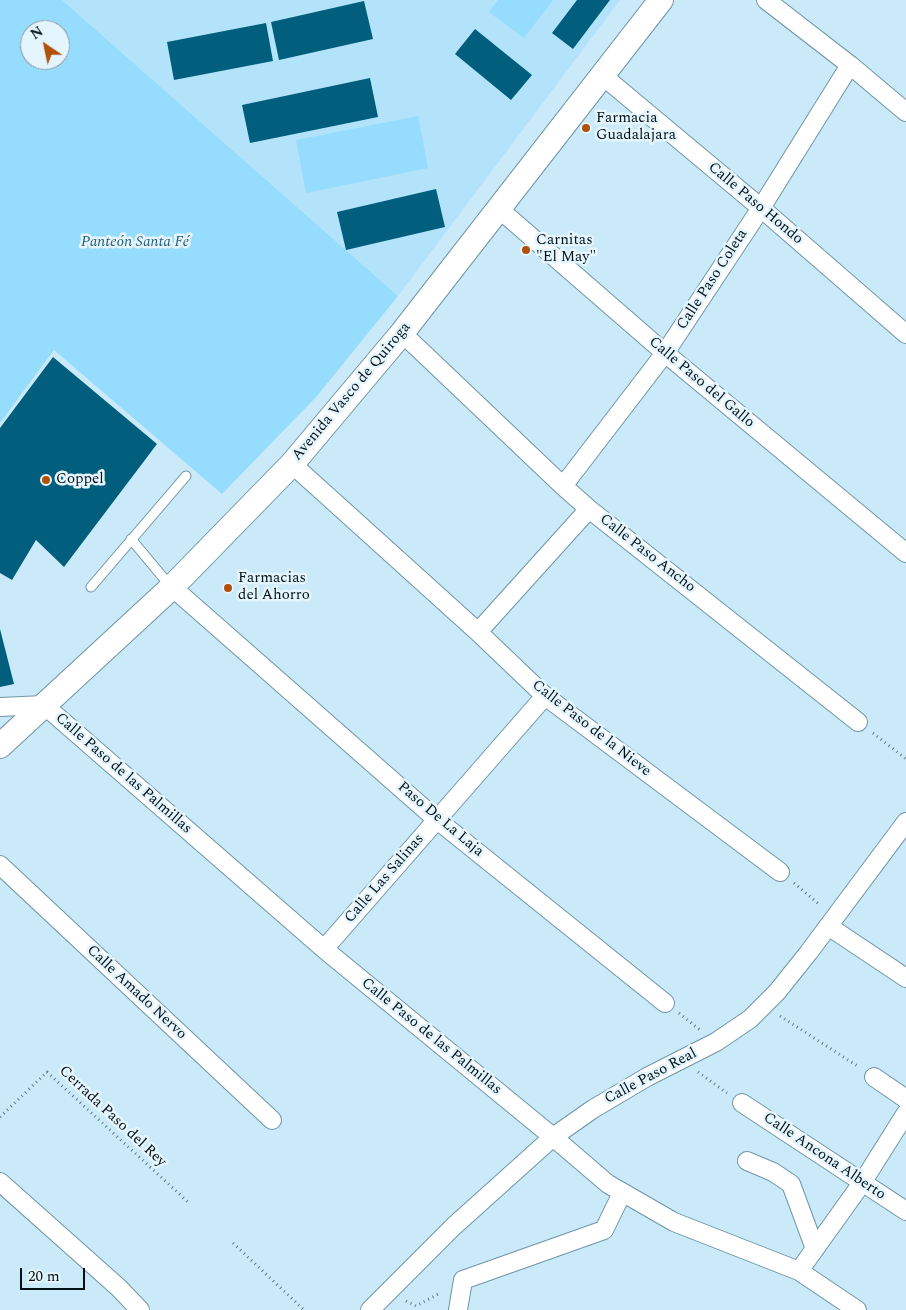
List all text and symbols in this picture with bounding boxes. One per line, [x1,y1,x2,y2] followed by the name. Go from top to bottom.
[20,20,70,70] north arrow
[26,21,48,45] text: N
[596,110,676,145] place label: Farmacia Guadalajara
[580,122,592,134] marker: Farmacia Guadalajara
[704,159,806,249] street label: Calle Paso Hondo
[674,226,752,334] street label: Calle Paso Coleta
[536,232,596,267] place label: Carnitas "El May"
[81,234,189,252] park label: Panteón Santa Fé
[520,244,532,256] marker: Carnitas "El May"
[289,319,415,465] street label: Avenida Vasco de Quiroga
[644,334,758,432] street label: Calle Paso del Gallo
[56,471,104,489] place label: Coppel
[40,474,52,486] marker: Coppel
[595,511,699,597] street label: Calle Paso Ancho
[238,570,310,605] place label: Farmacias del Ahorro
[222,582,234,594] marker: Farmacias del Ahorro
[528,677,654,781] street label: Calle Paso de la Nieve
[51,710,195,838] street label: Calle Paso de las Palmillas
[393,779,487,861] street label: Paso De La Laja
[341,831,429,927] street label: Calle Las Salinas
[82,942,190,1044] street label: Calle Amado Nervo
[357,975,505,1099] street label: Calle Paso de las Palmillas
[602,1045,700,1109] street label: Calle Paso Real
[55,1063,169,1171] street label: Cerrada Paso del Rey
[759,1109,889,1205] street label: Calle Ancona Alberto
[22,1258,88,1290] scale bar
[28,1265,60,1288] text: 20 m

